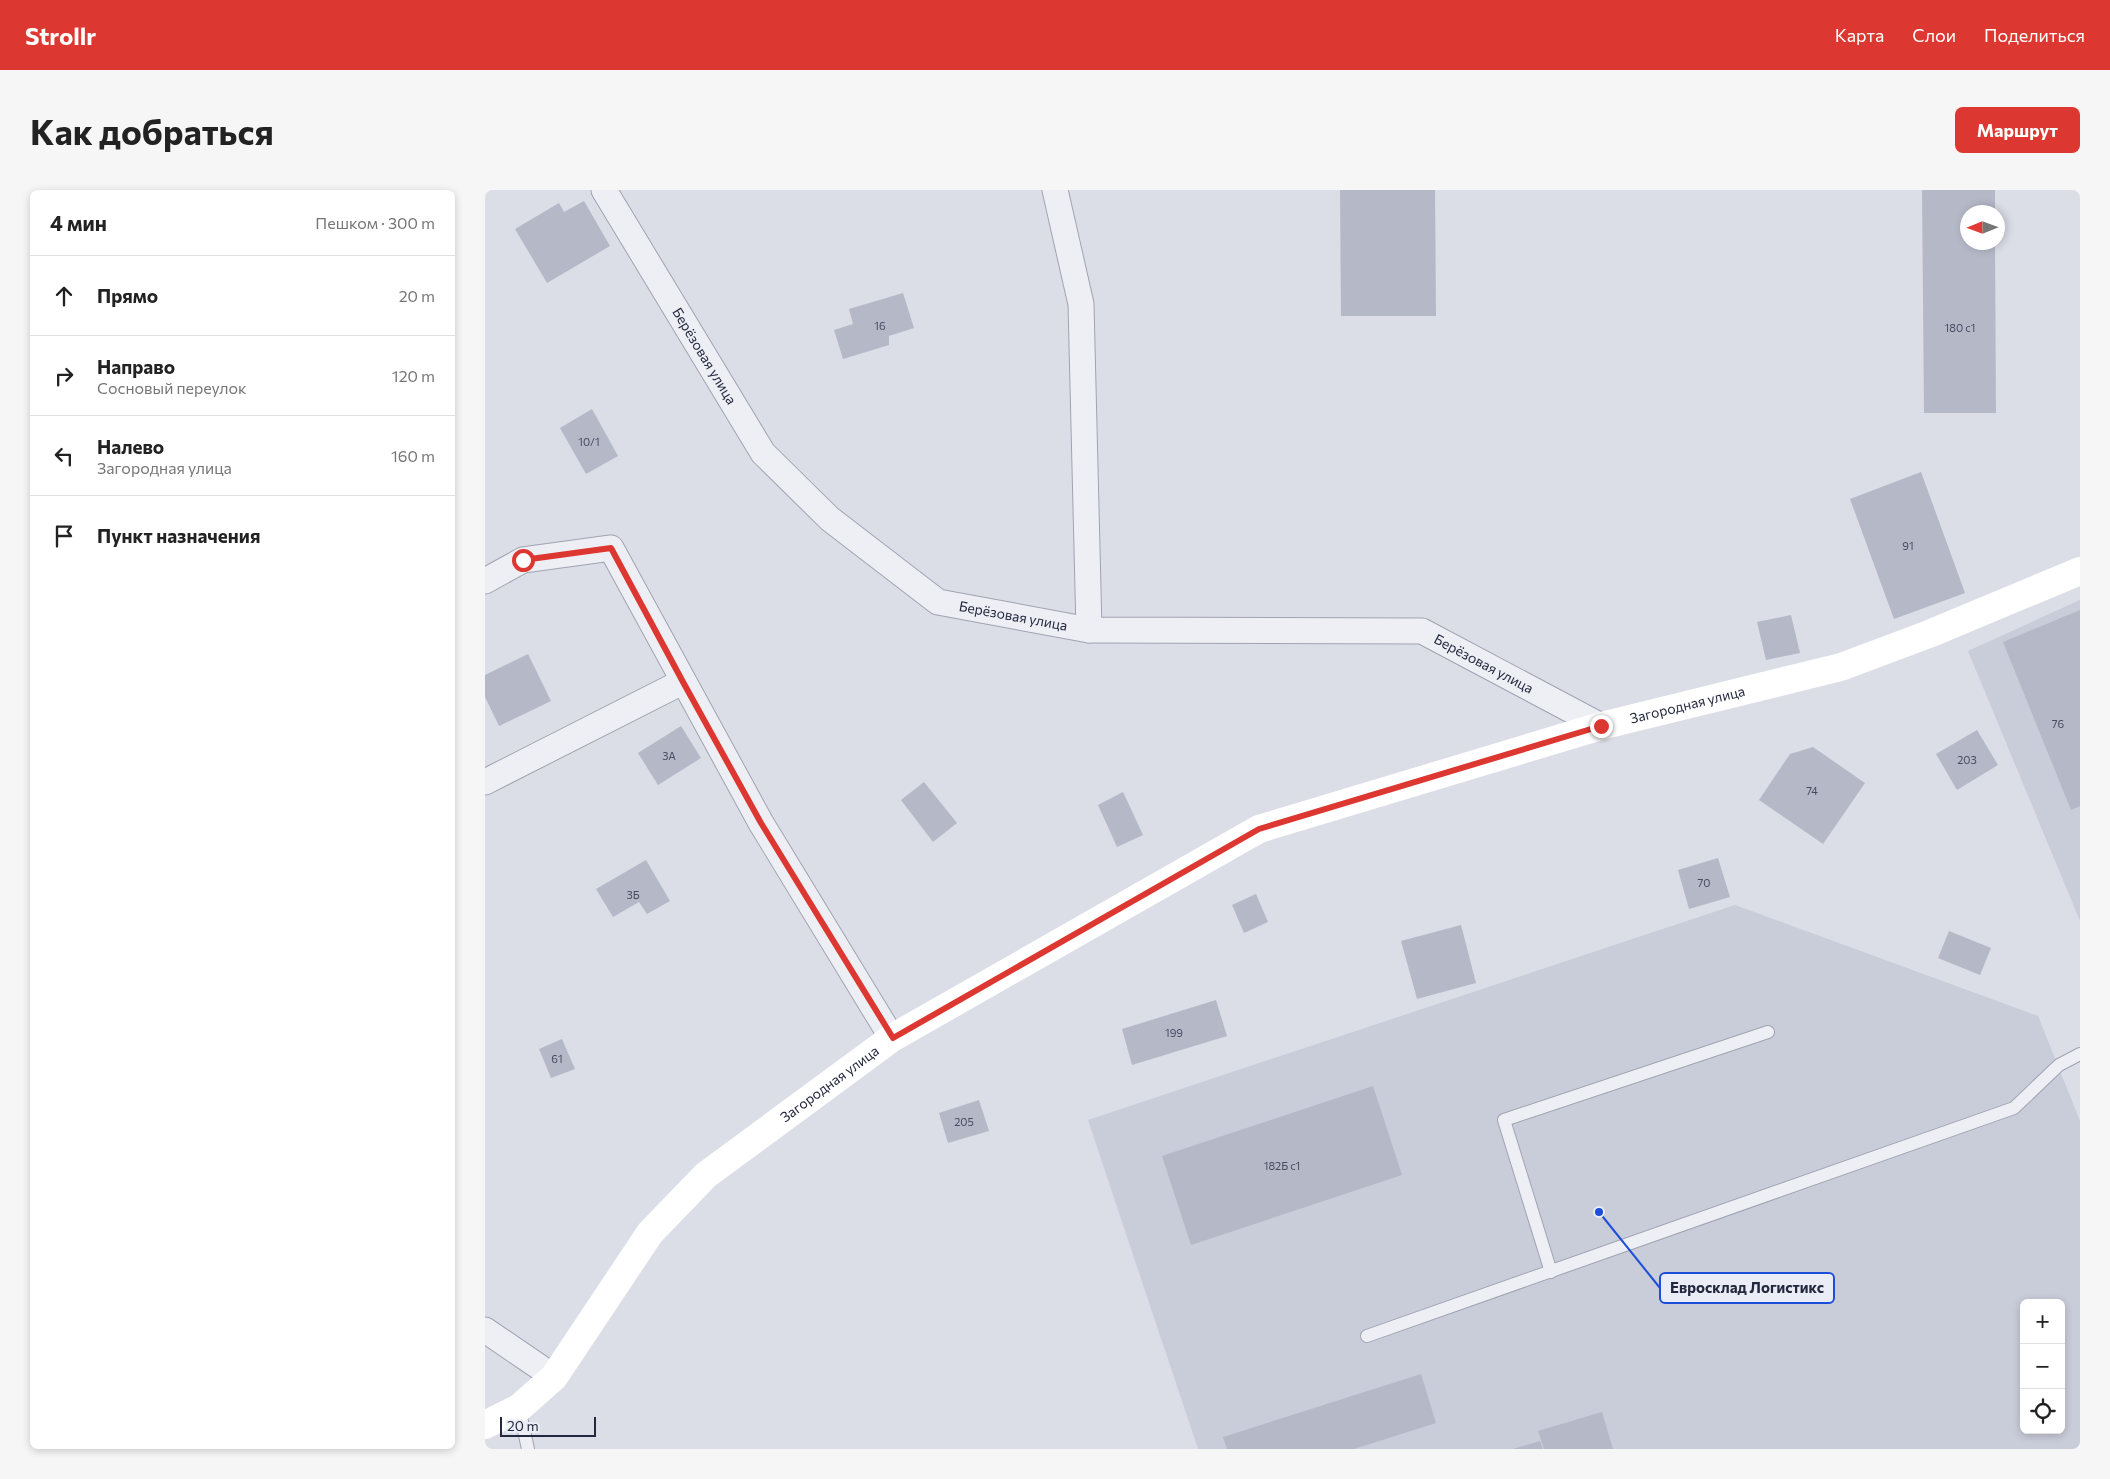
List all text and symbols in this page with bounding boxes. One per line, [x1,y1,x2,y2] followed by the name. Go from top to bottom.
[25,21,96,50] text: Strollr
[1835,24,1884,46] text: Карта
[1912,24,1956,46] text: Слои
[1984,24,2085,46] text: Поделиться
[1955,107,2080,153] button: Маршрут
[30,109,274,152] text: Как добраться
[1960,205,2005,250] north arrow
[50,210,107,235] text: 4 мин
[315,213,435,232] text: Пешком · 300 m
[50,282,78,310] icon: ahead
[97,284,158,307] text: Прямо
[399,286,435,305] text: 20 m
[669,304,741,407] street label: Берёзовая улица
[874,319,886,332] house number: 16
[1945,321,1975,334] house number: 180 с1
[97,355,175,378] text: Направо
[50,362,78,390] icon: right
[392,366,435,385] text: 120 m
[97,378,247,397] text: Сосновый переулок
[97,435,164,458] text: Налево
[578,435,600,448] house number: 10/1
[50,442,78,470] icon: left
[391,446,435,465] text: 160 m
[97,458,232,477] text: Загородная улица
[50,522,78,550] icon: arrive
[97,524,260,547] text: Пункт назначения
[1902,539,1914,552] house number: 91
[512,549,535,572] route start
[958,597,1069,634] street label: Берёзовая улица
[1431,630,1536,697] street label: Берёзовая улица
[1628,682,1747,727] street label: Загородная улица
[1590,715,1613,738] route end
[2052,717,2065,730] house number: 76
[662,749,676,762] house number: 3А
[1957,753,1977,766] house number: 203
[1806,784,1818,797] house number: 74
[1698,876,1710,889] house number: 70
[626,888,640,901] house number: 3Б
[1165,1026,1183,1039] house number: 199
[777,1042,882,1125] street label: Загородная улица
[551,1052,563,1065] house number: 61
[954,1115,974,1128] house number: 205
[1264,1159,1300,1172] house number: 182Б с1
[1660,1273,1834,1303] callout: Евросклад Логистикс
[1670,1278,1824,1296] text: Евросклад Логистикс
[2020,1299,2065,1434] map controls
[2020,1299,2065,1344] button: +
[2020,1344,2065,1389] button: −
[2020,1389,2065,1434] button: locate
[500,1414,596,1437] scale bar
[507,1417,539,1434] text: 20 m

